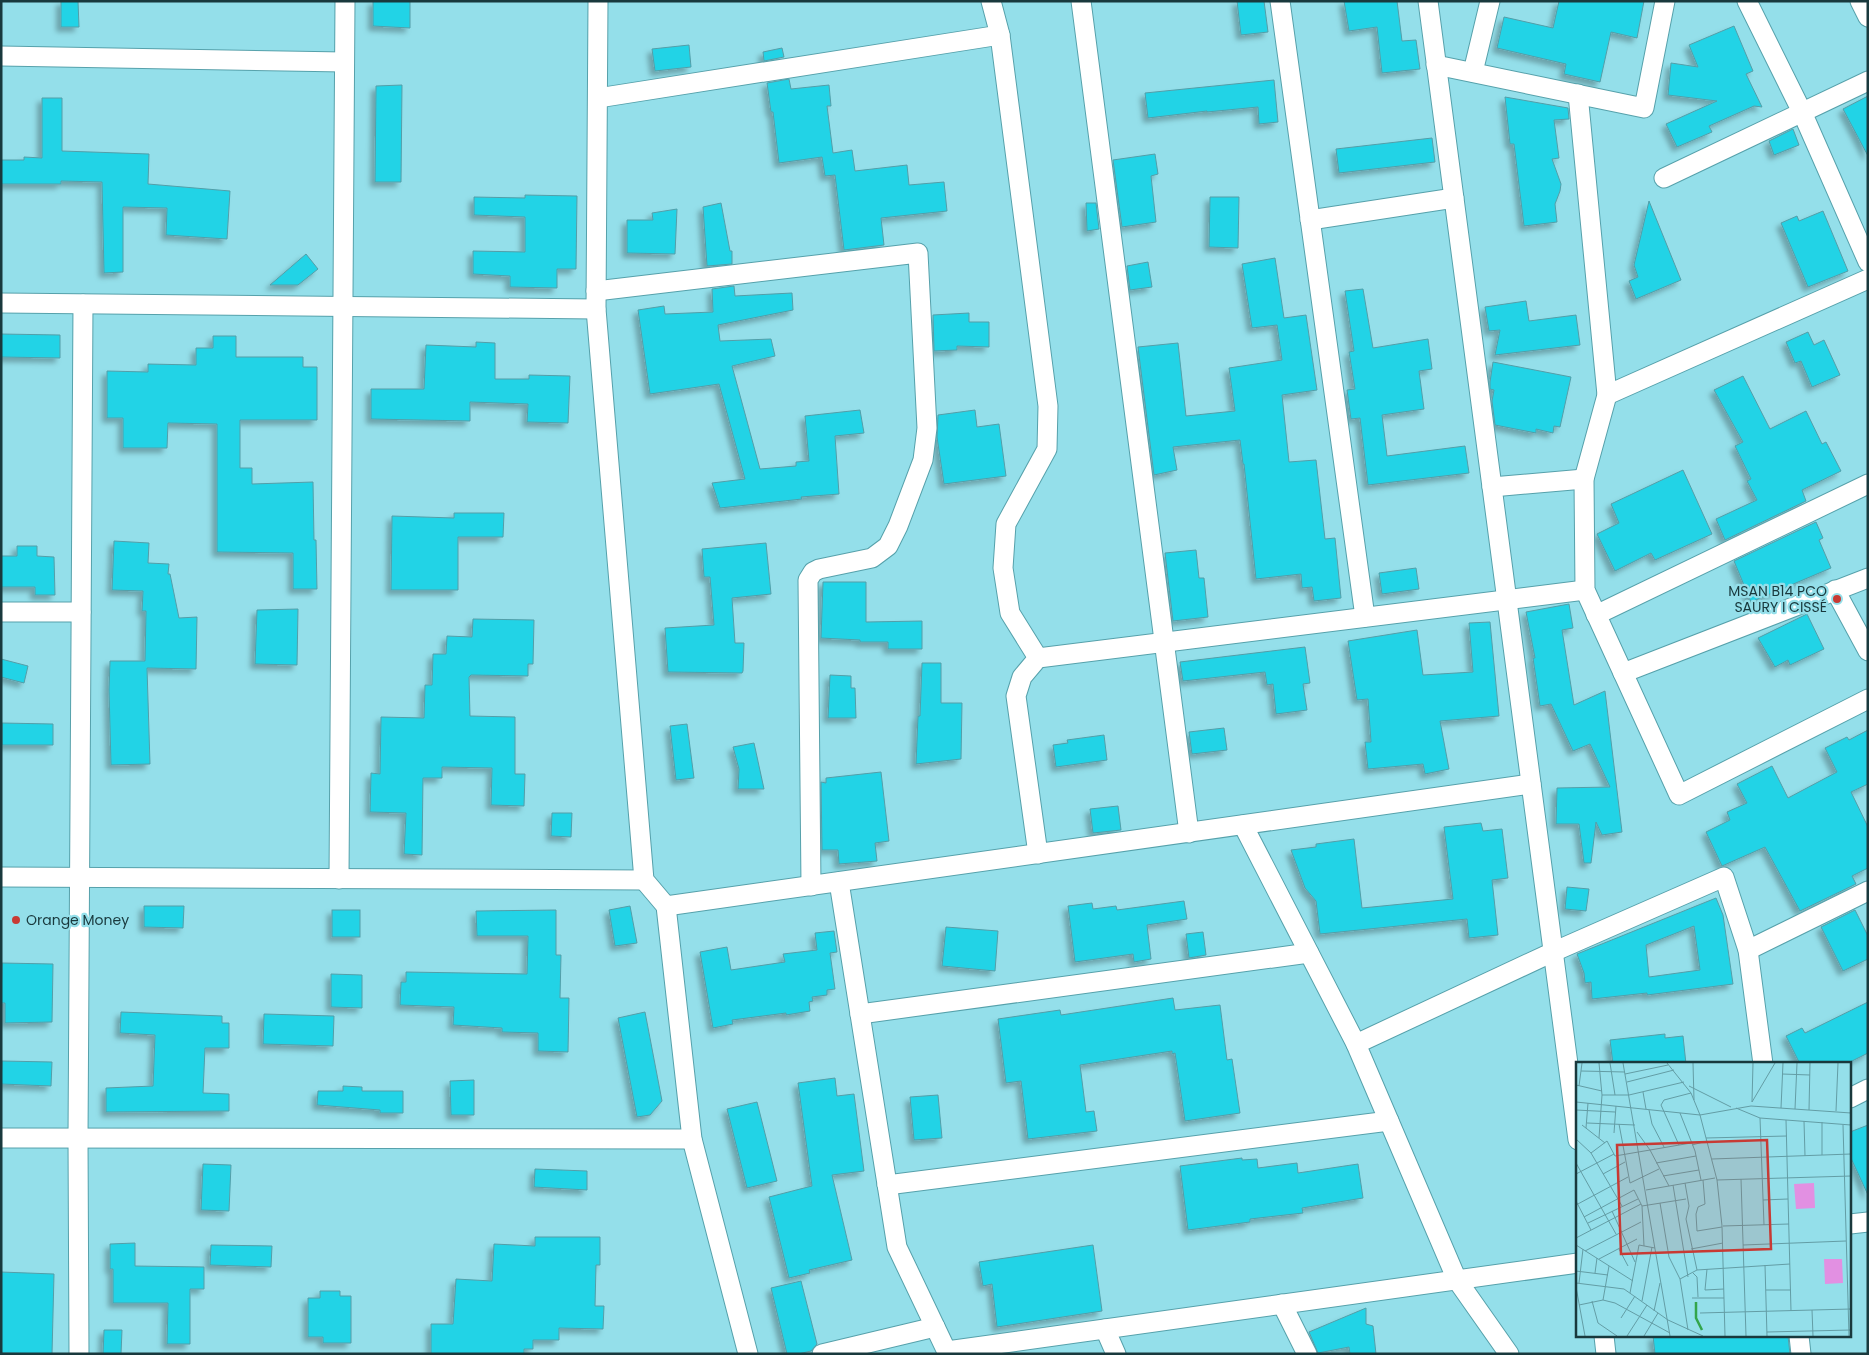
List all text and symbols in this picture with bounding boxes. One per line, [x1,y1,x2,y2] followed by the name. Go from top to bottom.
[1728,581,1827,617] place label: MSAN B14 PCO SAURY I CISSÉ
[1831,593,1843,605] marker: MSAN B14 PCO SAURY I CISSÉ
[26,910,129,930] place label: Orange Money
[10,914,22,926] marker: Orange Money
[1576,1062,1852,1338] inset map

